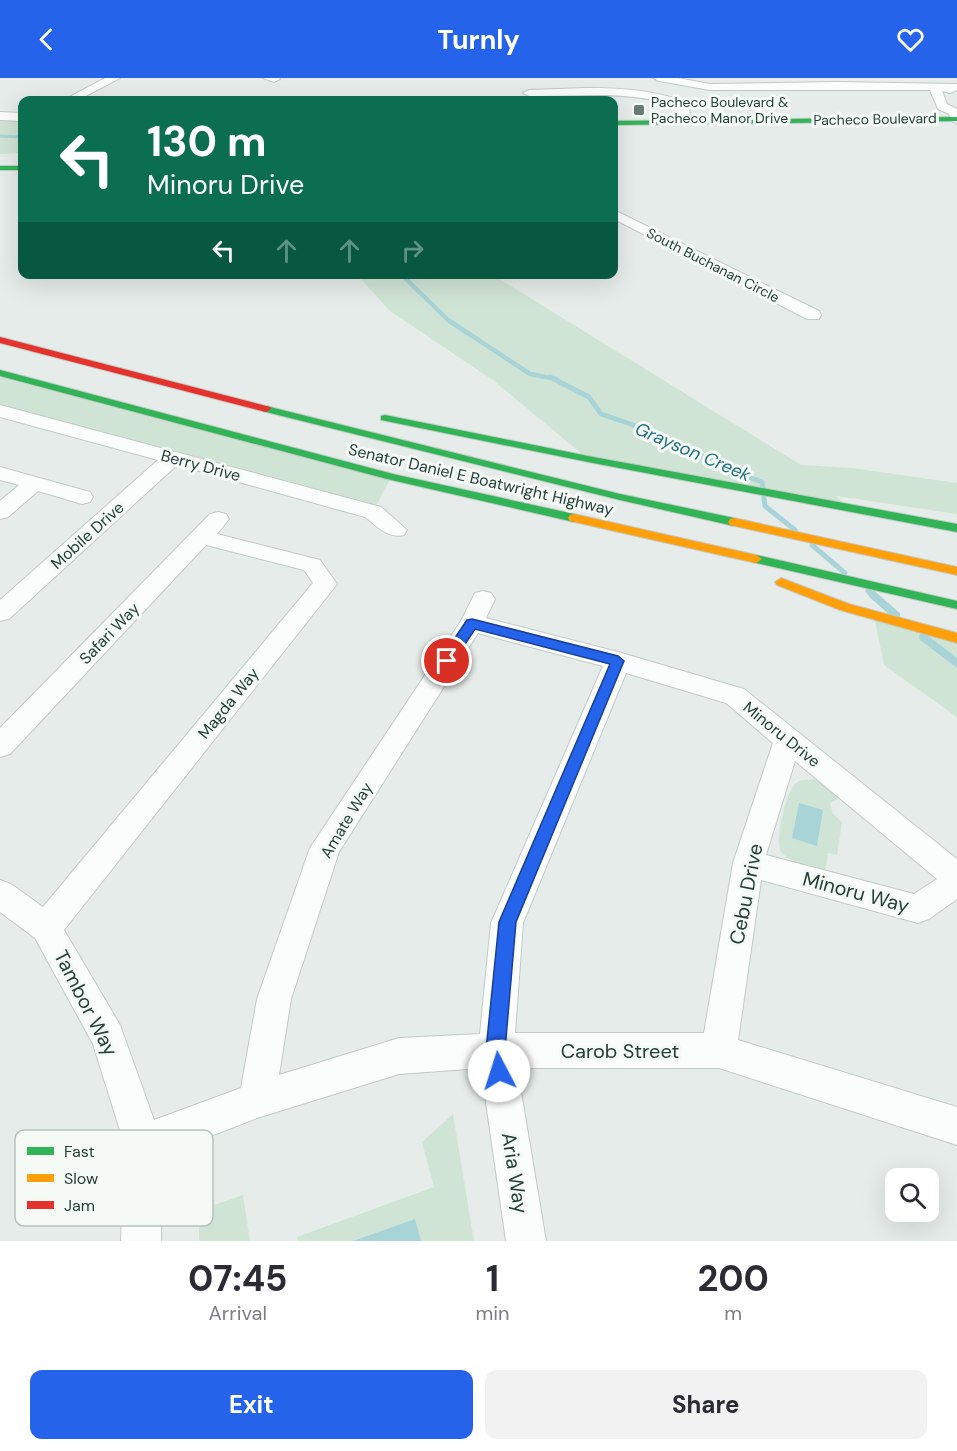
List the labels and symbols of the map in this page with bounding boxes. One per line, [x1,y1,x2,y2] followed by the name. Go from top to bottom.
[651,93,788,127] place label: Pacheco Boulevard & Pacheco Manor Drive
[632,103,646,117] marker: Pacheco Boulevard & Pacheco Manor Drive
[813,109,937,129] street label: Pacheco Boulevard
[644,224,782,306] street label: South Buchanan Circle
[631,417,755,488] water label: Grayson Creek
[346,439,616,520] street label: Senator Daniel E Boatwright Highway
[159,445,243,486] street label: Berry Drive
[46,497,128,574] street label: Mobile Drive
[75,598,144,669] street label: Safari Way
[421,635,472,686] pin
[193,663,264,743] street label: Magda Way
[739,697,825,772] street label: Minoru Drive
[316,778,377,862] street label: Amate Way
[723,841,769,947] street label: Cebu Drive
[800,865,912,919] street label: Minoru Way
[48,946,124,1060] street label: Tambor Way
[561,1038,679,1064] street label: Carob Street
[467,1039,531,1103] position arrow
[15,1130,213,1226] legend
[496,1131,534,1215] street label: Aria Way
[64,1141,95,1162] text: Fast
[64,1168,98,1189] text: Slow
[64,1195,95,1216] text: Jam

